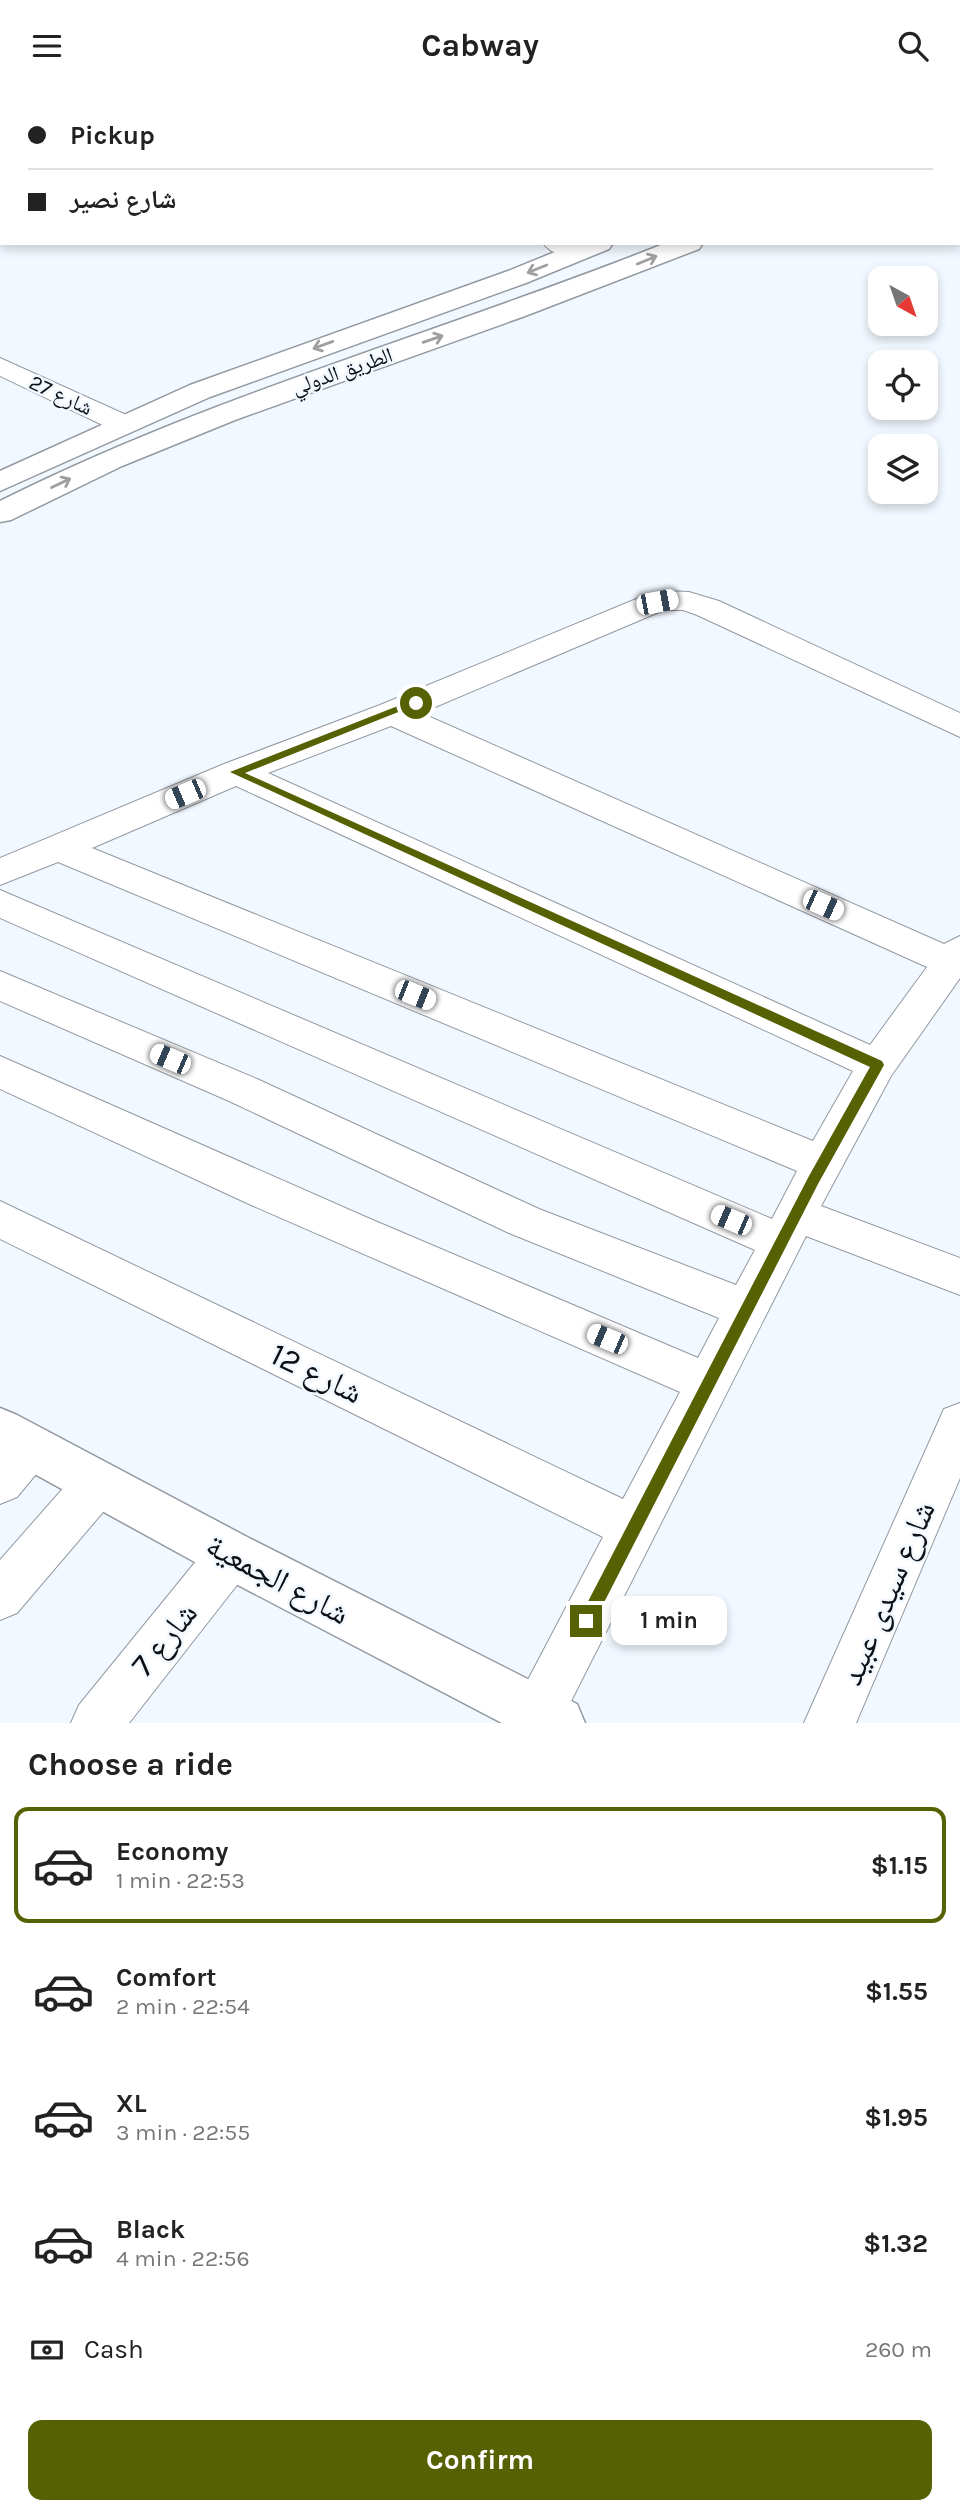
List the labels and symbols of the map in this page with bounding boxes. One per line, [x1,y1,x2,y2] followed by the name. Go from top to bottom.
[635,253,657,266] one-way arrow
[527,263,548,276] one-way arrow
[868,266,938,336] north arrow
[422,332,444,344] one-way arrow
[312,340,334,353] one-way arrow
[288,343,397,404] street label: الطريق الدولي
[25,370,96,421] street label: شارع 27
[50,476,71,489] one-way arrow
[635,588,680,616] car
[400,687,432,719] route start
[162,776,209,812] car
[800,887,847,923] car
[392,977,439,1013] car
[147,1041,194,1077] car
[708,1202,755,1238] car
[584,1321,631,1357] car
[264,1335,369,1412] street label: شارع 12
[832,1496,944,1691] street label: شارع سيدى عبيد
[199,1526,356,1633] street label: شارع الجمعية
[124,1595,206,1684] street label: شارع 7
[610,1597,726,1645] callout: 1 min
[570,1605,602,1637] route end

